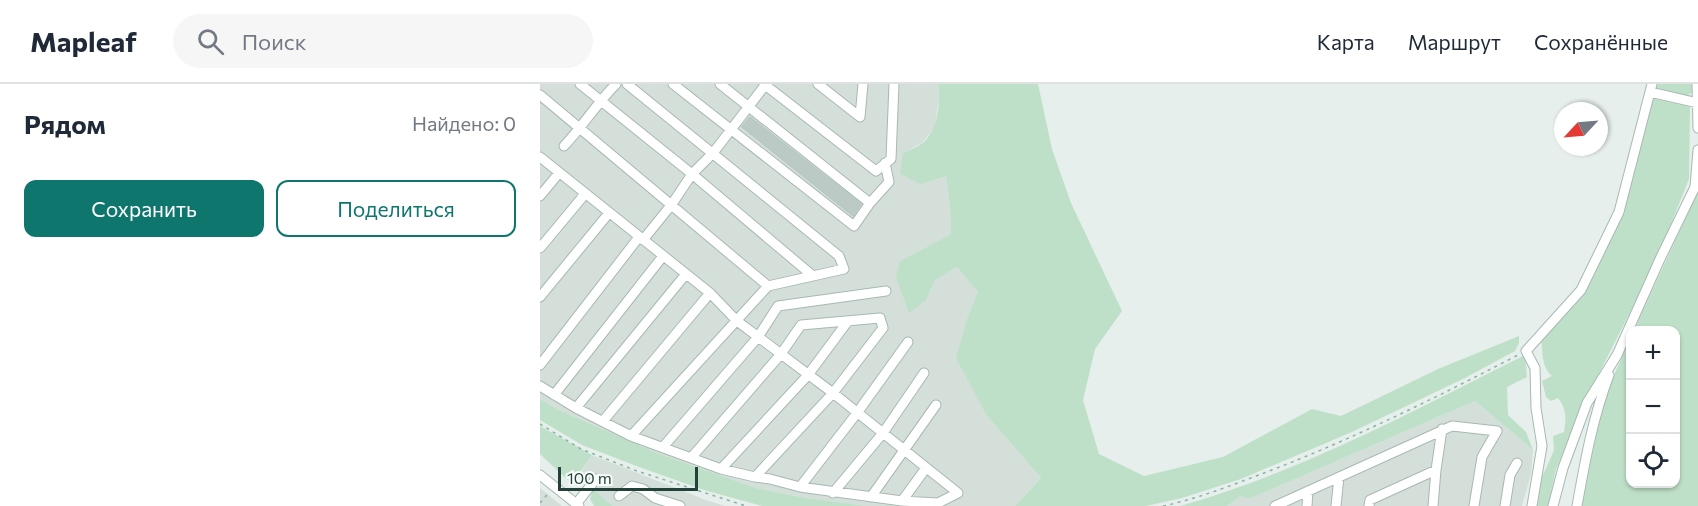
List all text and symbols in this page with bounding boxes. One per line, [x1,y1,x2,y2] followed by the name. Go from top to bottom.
[173,14,593,68] search box
[30,24,137,58] text: Mapleaf
[194,25,227,58] icon: search
[242,28,306,55] text: Поиск
[1317,29,1375,54] text: Карта
[1408,29,1501,54] text: Маршрут
[1534,29,1668,54] text: Сохранённые
[1554,102,1608,156] north arrow
[24,108,106,139] text: Рядом
[412,111,516,135] text: Найдено: 0
[24,180,264,237] button: Сохранить
[276,180,516,237] button: Поделиться
[1626,326,1680,488] map controls
[1626,326,1680,380] button: +
[1626,380,1680,434] button: −
[1626,434,1680,488] button: locate
[558,464,698,492] scale bar
[567,468,612,487] text: 100 m

